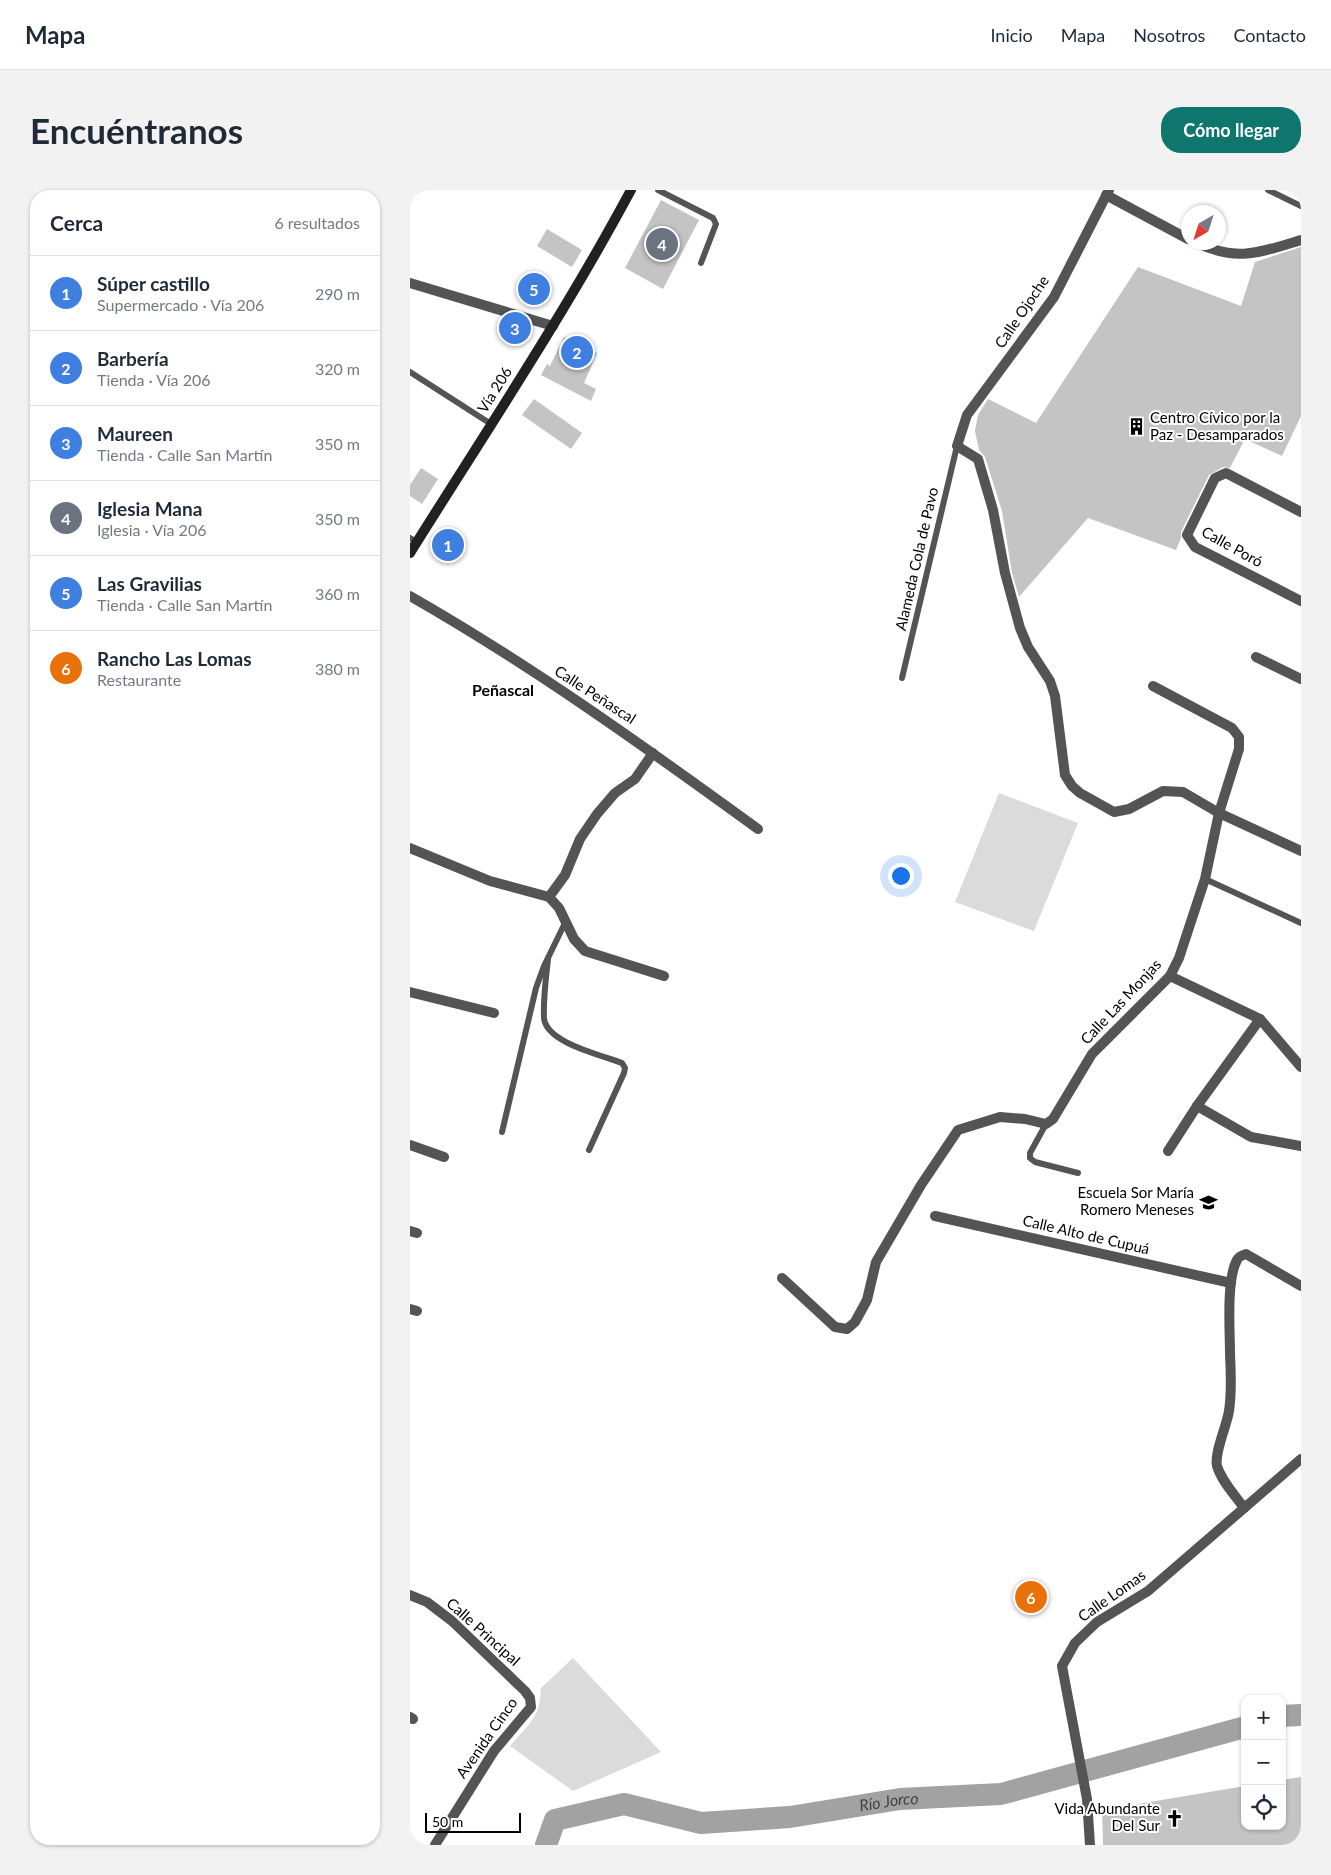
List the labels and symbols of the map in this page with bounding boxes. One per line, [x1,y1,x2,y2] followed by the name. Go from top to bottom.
[1181,205,1226,250] north arrow
[646,225,678,263] pin: 4
[518,270,550,308] pin: 5
[990,272,1052,351] street label: Calle Ojoche
[499,309,531,347] pin: 3
[561,333,593,371] pin: 2
[473,363,515,416] street label: Vía 206
[1150,408,1284,443] place label: Centro Cívico por la Paz - Desamparados
[1126,417,1146,437] building icon: Centro Cívico por la Paz - Desamparados
[891,485,941,632] street label: Alameda Cola de Pavo
[1199,522,1266,570] street label: Calle Poró
[432,526,464,564] pin: 1
[552,661,640,727] street label: Calle Peñascal
[472,680,534,699] district label: Peñascal
[888,863,914,889] your location
[1076,955,1164,1048] street label: Calle Las Monjas
[1077,1183,1194,1218] place label: Escuela Sor María Romero Meneses
[1198,1192,1218,1212] school or university icon: Escuela Sor María Romero Meneses
[1021,1211,1151,1257] street label: Calle Alto de Cupuá
[1074,1565,1149,1625] street label: Calle Lomas
[1015,1578,1047,1616] pin: 6
[443,1594,524,1669] street label: Calle Principal
[452,1694,521,1781] street label: Avenida Cinco
[858,1788,919,1815] water label: Río Jorco
[1054,1799,1161,1834] place label: Vida Abundante Del Sur
[1164,1808,1184,1828] church icon: Vida Abundante Del Sur
[425,1810,521,1833] scale bar

